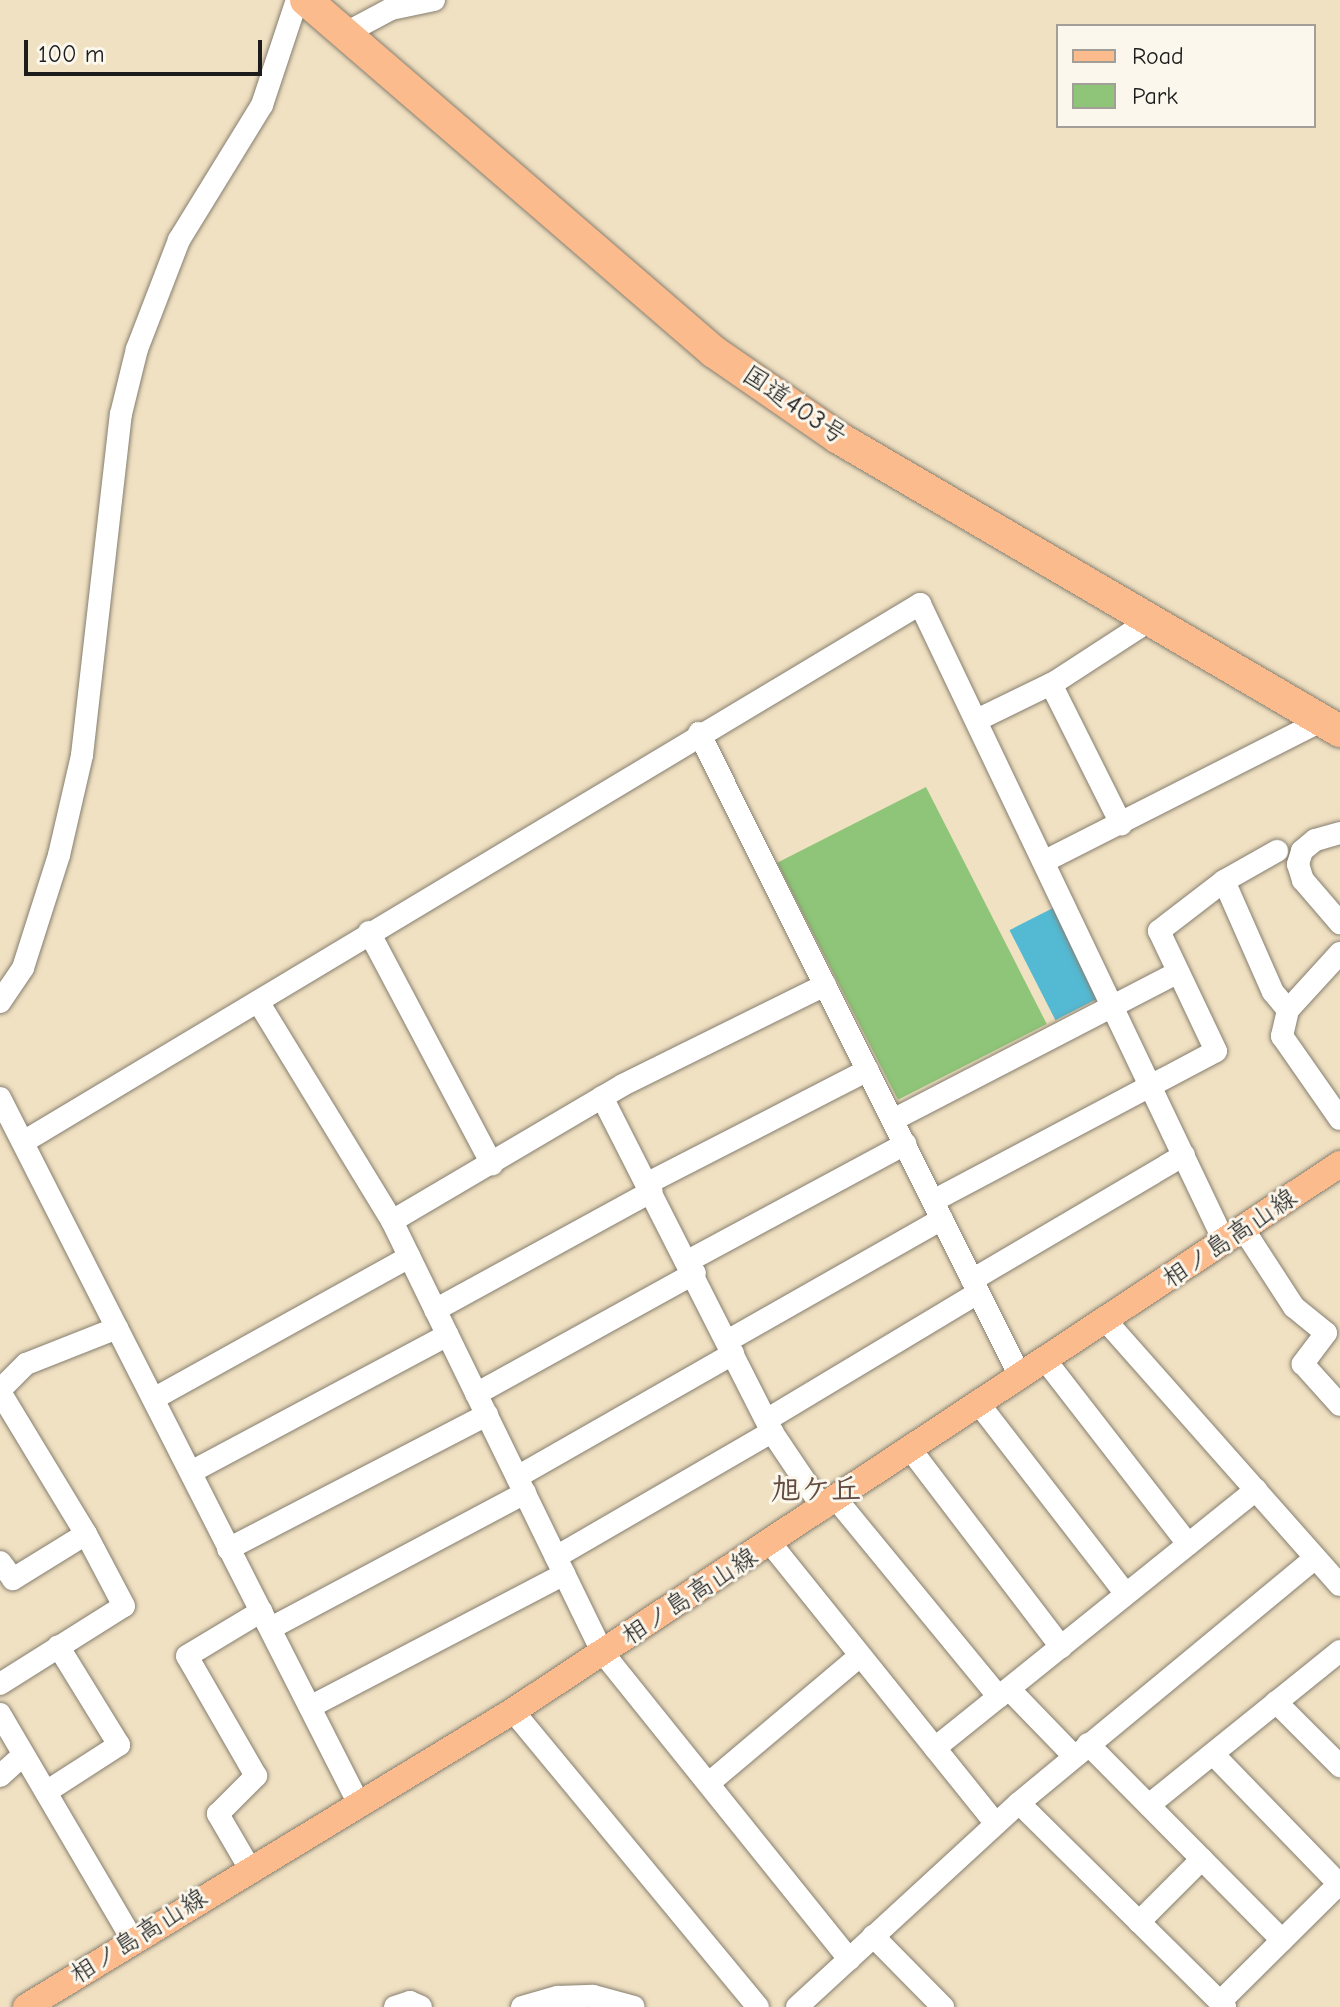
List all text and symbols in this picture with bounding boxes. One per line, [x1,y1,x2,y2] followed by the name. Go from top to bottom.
[28,24,266,74] scale bar
[1056,24,1316,128] legend
[38,40,105,68] text: 100 m
[1132,42,1184,70] text: Road
[1132,82,1178,110] text: Park
[736,360,852,452] street label: 国道403号
[1157,1182,1303,1296] street label: 相ノ島高山線
[771,1472,861,1508] district label: 旭ケ丘
[616,1541,764,1653] street label: 相ノ島高山線
[65,1882,213,1992] street label: 相ノ島高山線

